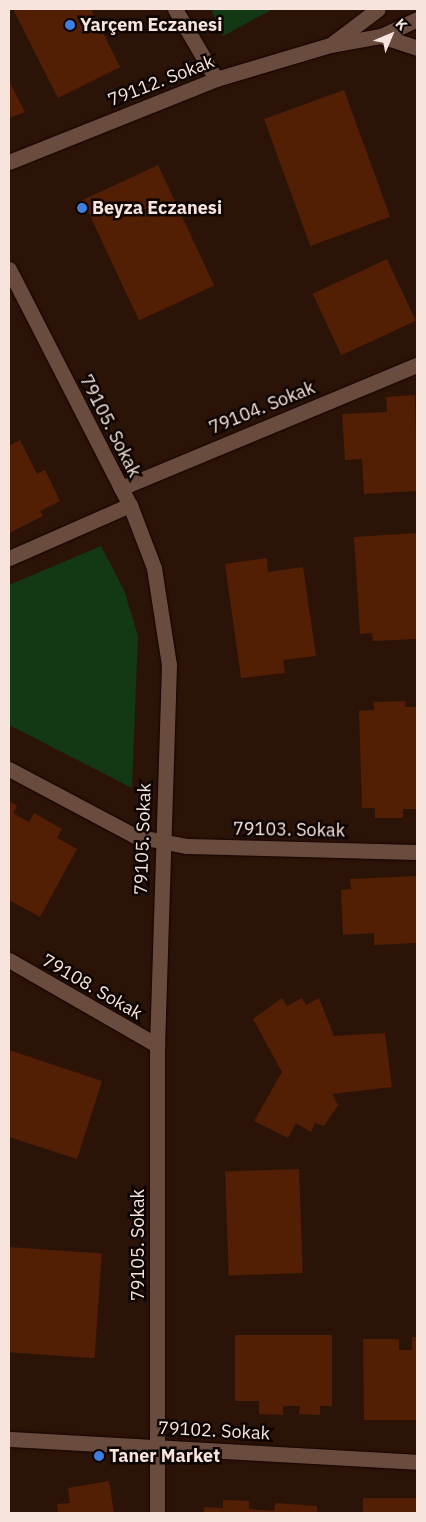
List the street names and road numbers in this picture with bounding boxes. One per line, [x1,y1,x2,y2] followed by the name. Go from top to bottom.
[105,51,217,111] street label: 79112. Sokak
[75,371,145,481] street label: 79105. Sokak
[206,377,318,439] street label: 79104. Sokak
[130,783,156,895] street label: 79105. Sokak
[233,818,345,842] street label: 79103. Sokak
[38,950,146,1024] street label: 79108. Sokak
[127,1189,149,1301] street label: 79105. Sokak
[157,1417,271,1445] street label: 79102. Sokak

